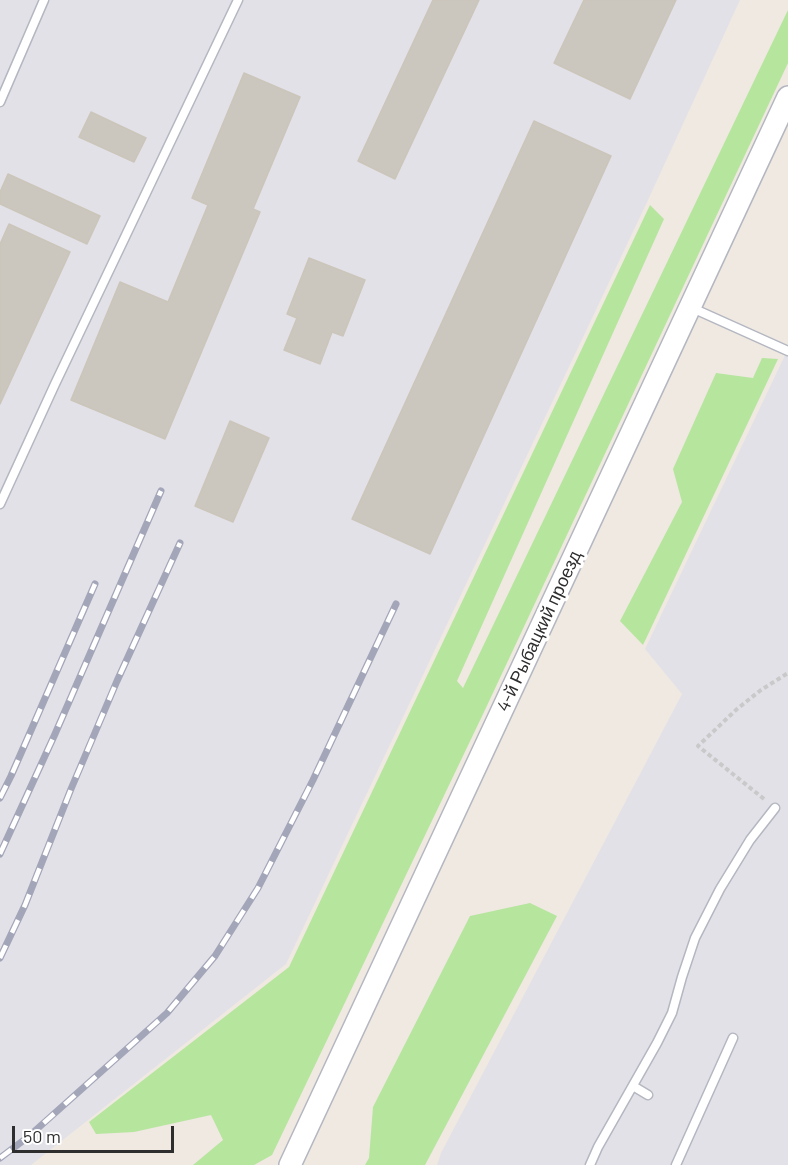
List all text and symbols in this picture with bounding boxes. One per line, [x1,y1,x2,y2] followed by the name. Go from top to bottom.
[492,547,586,715] street label: 4-й Рыбацкий проезд
[15,1114,177,1152] scale bar
[23,1125,61,1147] text: 50 m

